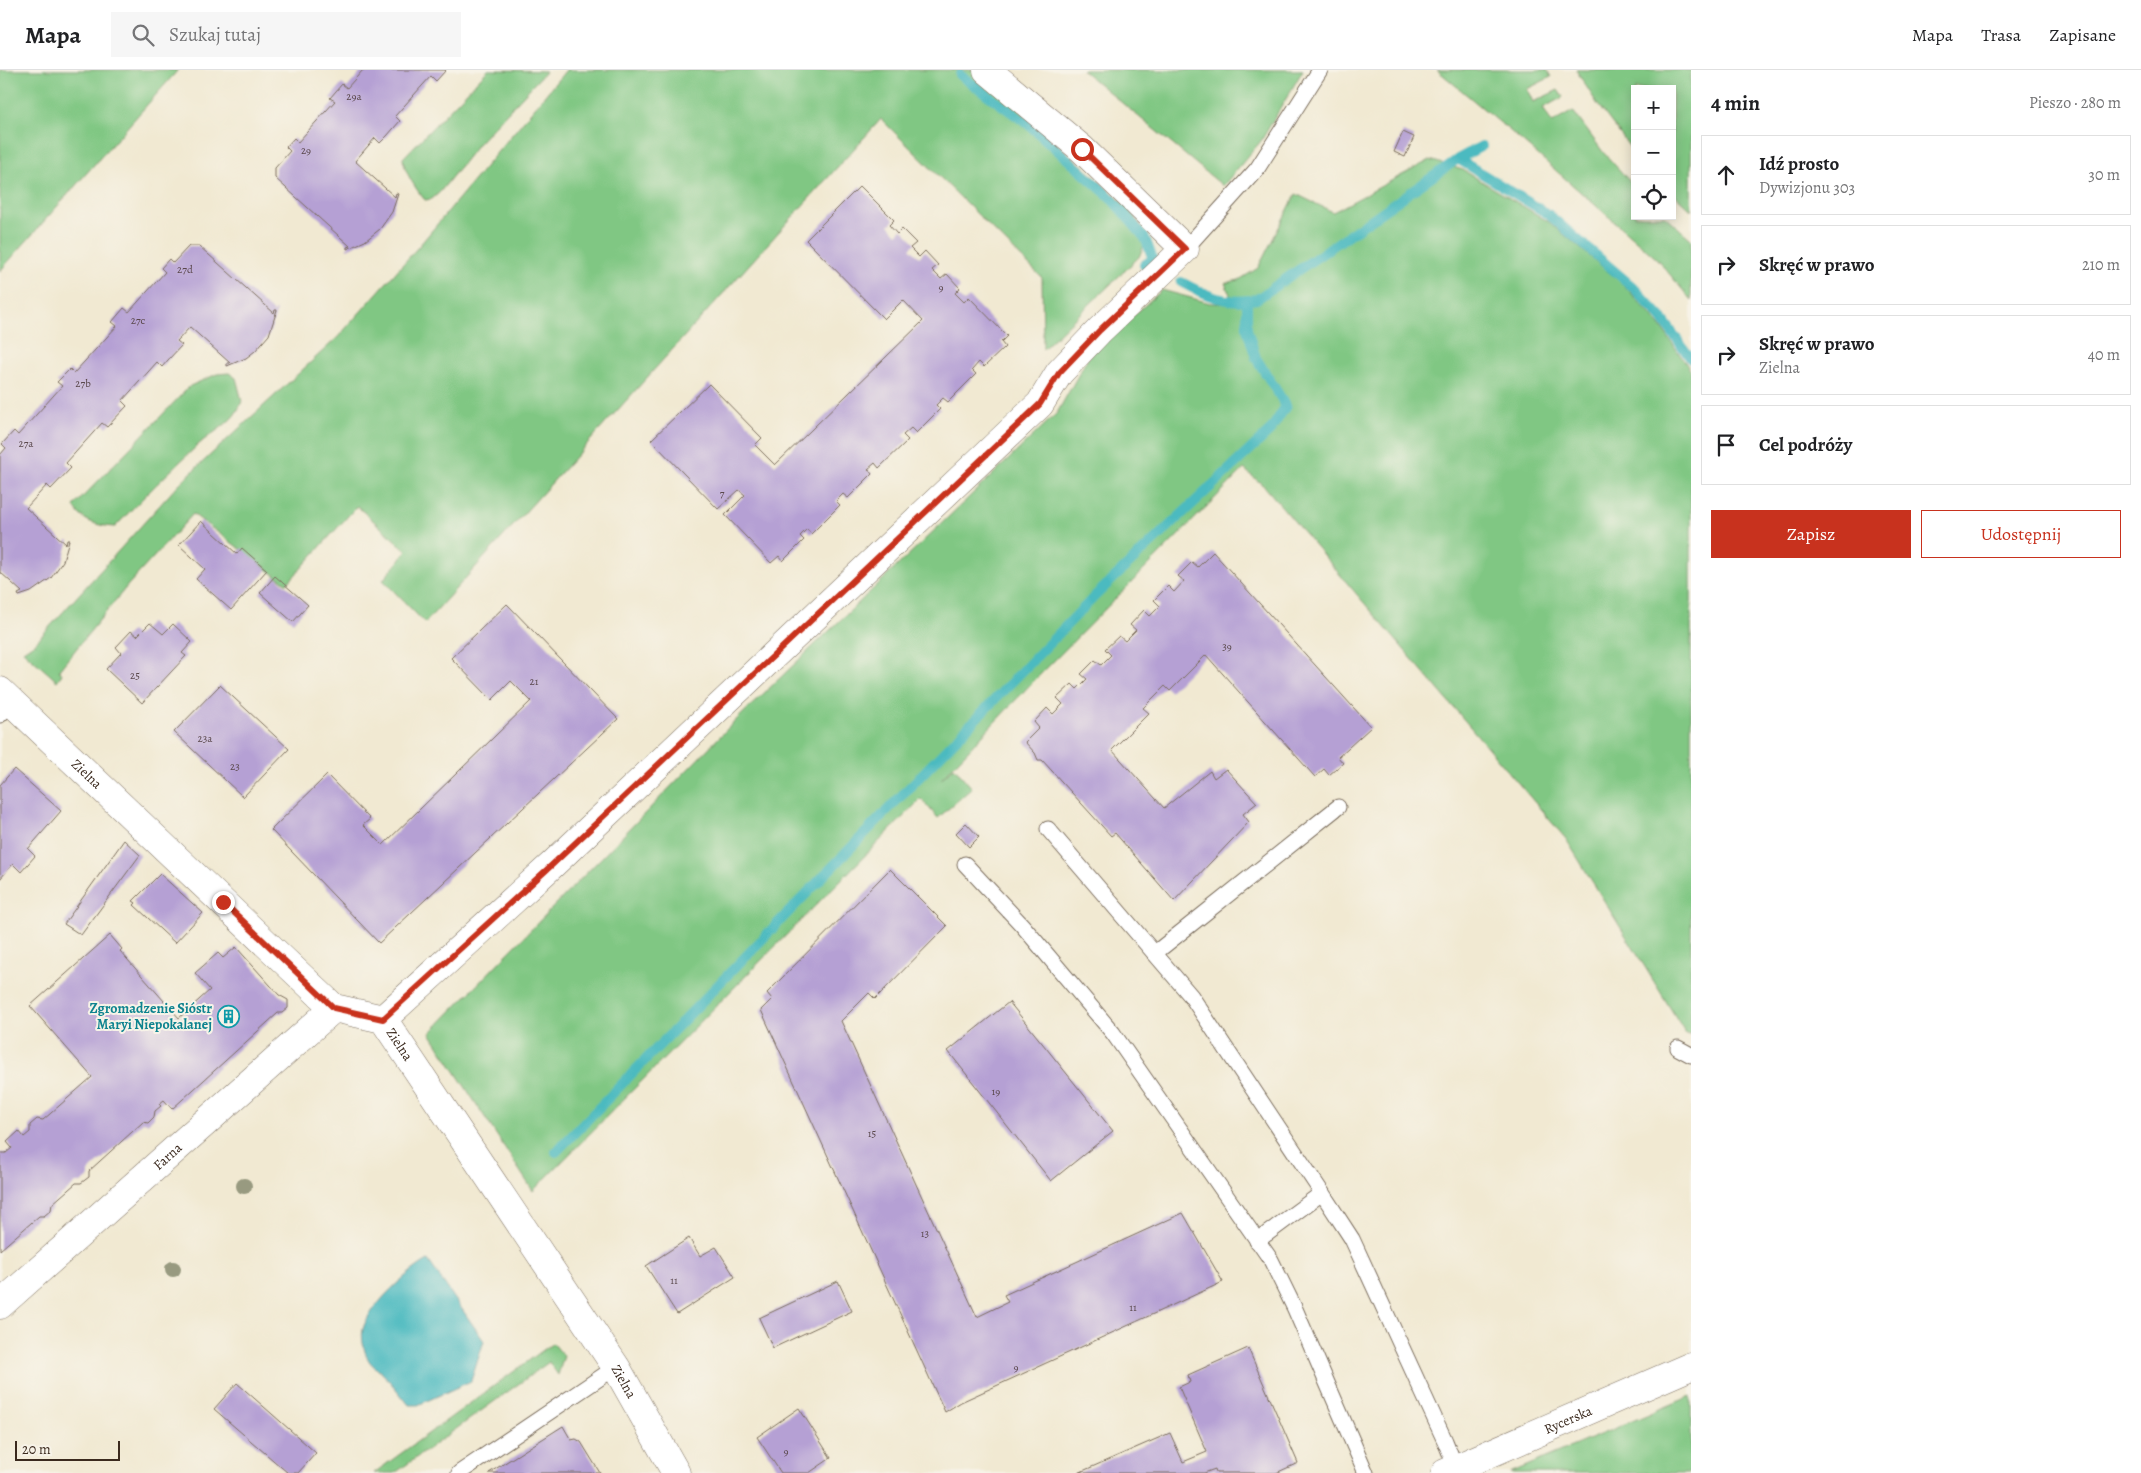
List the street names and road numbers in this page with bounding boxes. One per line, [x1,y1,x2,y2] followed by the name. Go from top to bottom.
[68,754,107,793] street label: Zielna
[382,1024,418,1065] street label: Zielna
[149,1138,186,1174] street label: Farna
[607,1361,641,1402] street label: Zielna
[1541,1401,1595,1438] street label: Rycerska

